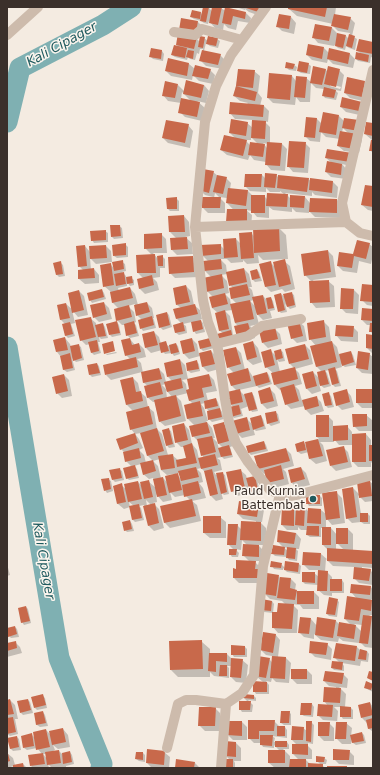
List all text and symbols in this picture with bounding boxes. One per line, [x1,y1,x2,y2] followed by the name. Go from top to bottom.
[24,19,100,71] water label: Kali Cipager
[234,485,305,513] place label: Paud Kurnia Battembat
[308,494,318,504] marker: Paud Kurnia Battembat
[29,521,57,601] water label: Kali Cipager

